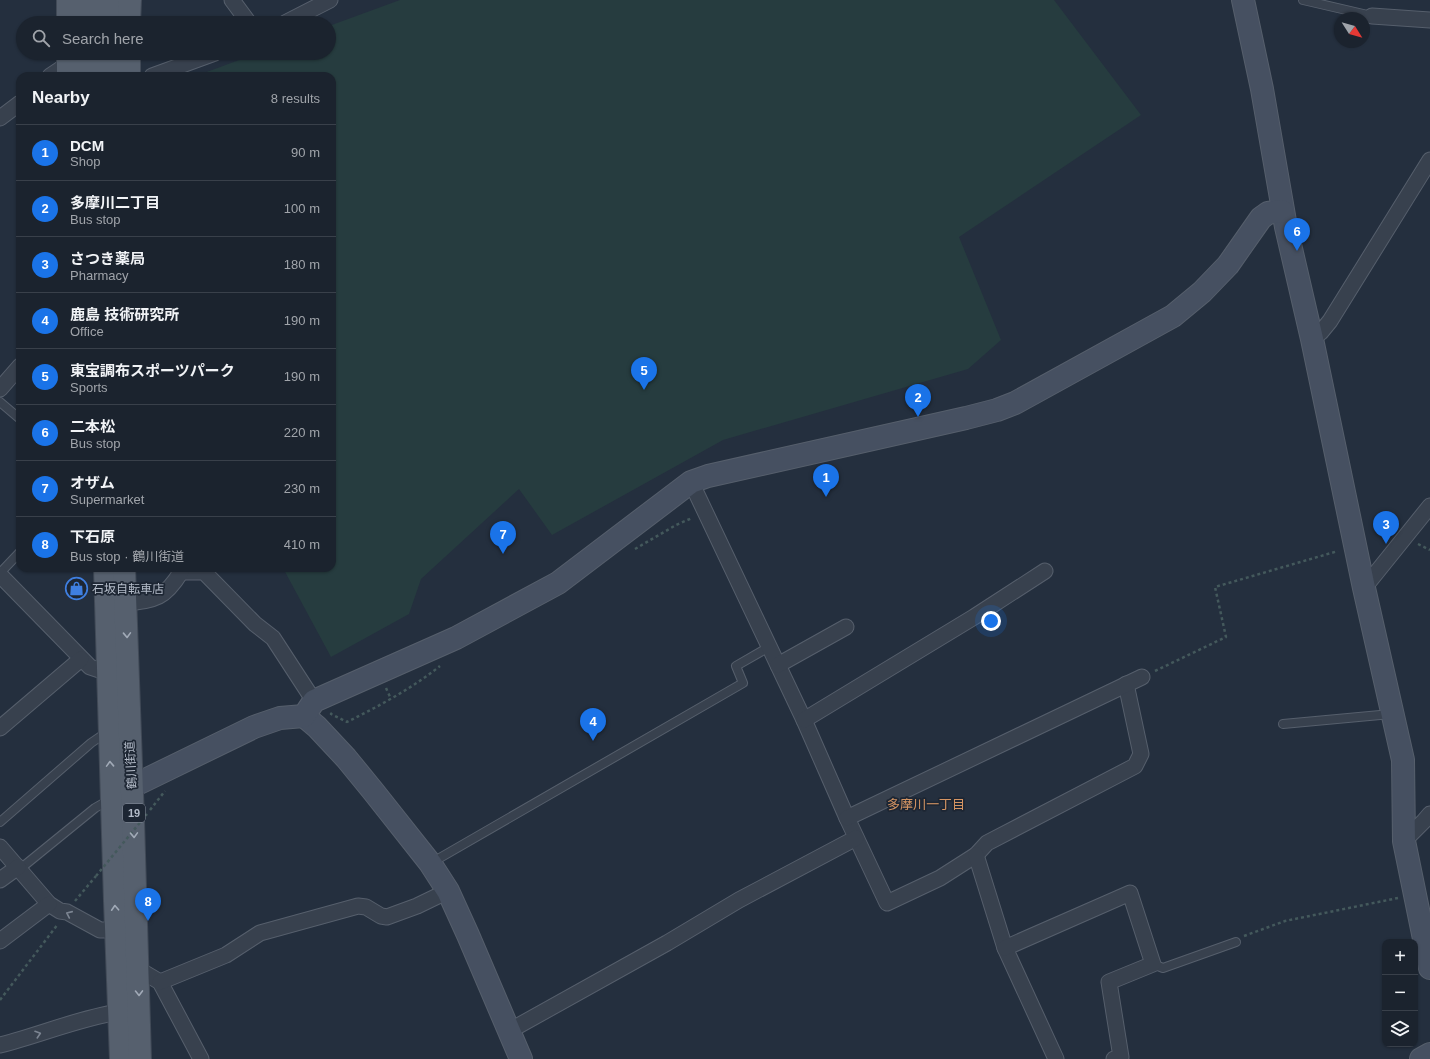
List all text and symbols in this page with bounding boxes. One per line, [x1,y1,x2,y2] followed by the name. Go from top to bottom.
[1334,12,1370,48] north arrow
[16,16,336,60] search box
[30,27,52,49] icon: search
[62,30,144,47] text: Search here
[32,88,90,107] text: Nearby
[271,91,320,106] text: 8 results
[70,137,104,154] text: DCM
[41,145,49,160] text: 1
[291,145,320,160] text: 90 m
[70,154,100,169] text: Shop
[70,194,160,211] text: 多摩川二丁目
[41,201,49,216] text: 2
[284,201,320,216] text: 100 m
[70,212,121,227] text: Bus stop
[1284,218,1310,251] pin: 6
[70,250,145,267] text: さつき薬局
[41,257,49,272] text: 3
[284,257,320,272] text: 180 m
[70,268,129,283] text: Pharmacy
[70,306,179,323] text: 鹿島 技術研究所
[41,313,49,328] text: 4
[284,313,320,328] text: 190 m
[70,324,104,339] text: Office
[631,357,657,390] pin: 5
[70,362,235,379] text: 東宝調布スポーツパーク
[41,369,49,384] text: 5
[284,369,320,384] text: 190 m
[70,380,108,395] text: Sports
[905,384,931,417] pin: 2
[70,418,115,435] text: 二本松
[41,425,49,440] text: 6
[284,425,320,440] text: 220 m
[70,436,121,451] text: Bus stop
[813,464,839,497] pin: 1
[70,474,115,491] text: オザム
[41,481,49,496] text: 7
[284,481,320,496] text: 230 m
[70,492,144,507] text: Supermarket
[1373,511,1399,544] pin: 3
[490,521,516,554] pin: 7
[70,528,115,545] text: 下石原
[41,537,49,552] text: 8
[284,537,320,552] text: 410 m
[70,549,184,564] text: Bus stop · 鶴川街道
[64,576,90,602] shop icon: 石坂自転車店
[92,582,164,596] place label: 石坂自転車店
[981,611,1001,631] your location
[123,632,131,638] one-way arrow
[580,708,606,741] pin: 4
[123,741,139,789] street label: 鶴川街道
[106,761,115,767] one-way arrow
[887,797,965,812] district label: 多摩川一丁目
[123,804,145,822] road number: 19
[130,832,138,838] one-way arrow
[135,888,161,921] pin: 8
[111,905,119,911] one-way arrow
[66,911,73,919] one-way arrow
[1382,939,1418,1047] map controls
[1382,939,1418,975] button: +
[1382,975,1418,1011] button: −
[134,990,143,996] one-way arrow
[1382,1011,1418,1047] button: layers
[34,1031,41,1039] one-way arrow

